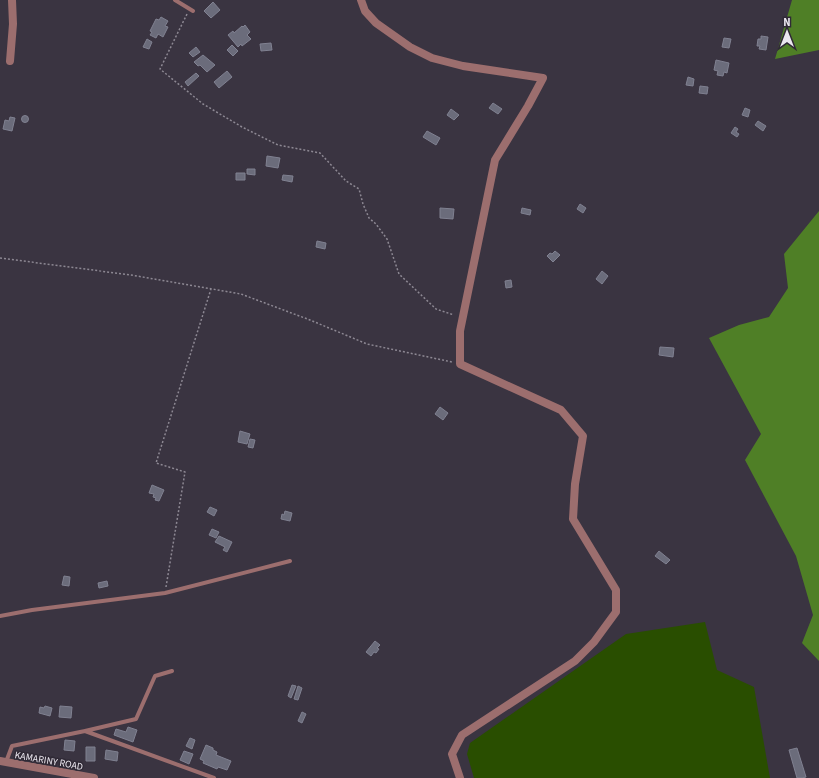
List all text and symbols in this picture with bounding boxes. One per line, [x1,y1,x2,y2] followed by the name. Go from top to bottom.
[767,12,807,52] north arrow
[783,15,791,30] text: N
[14,748,84,774] street label: KAMARINY ROAD

